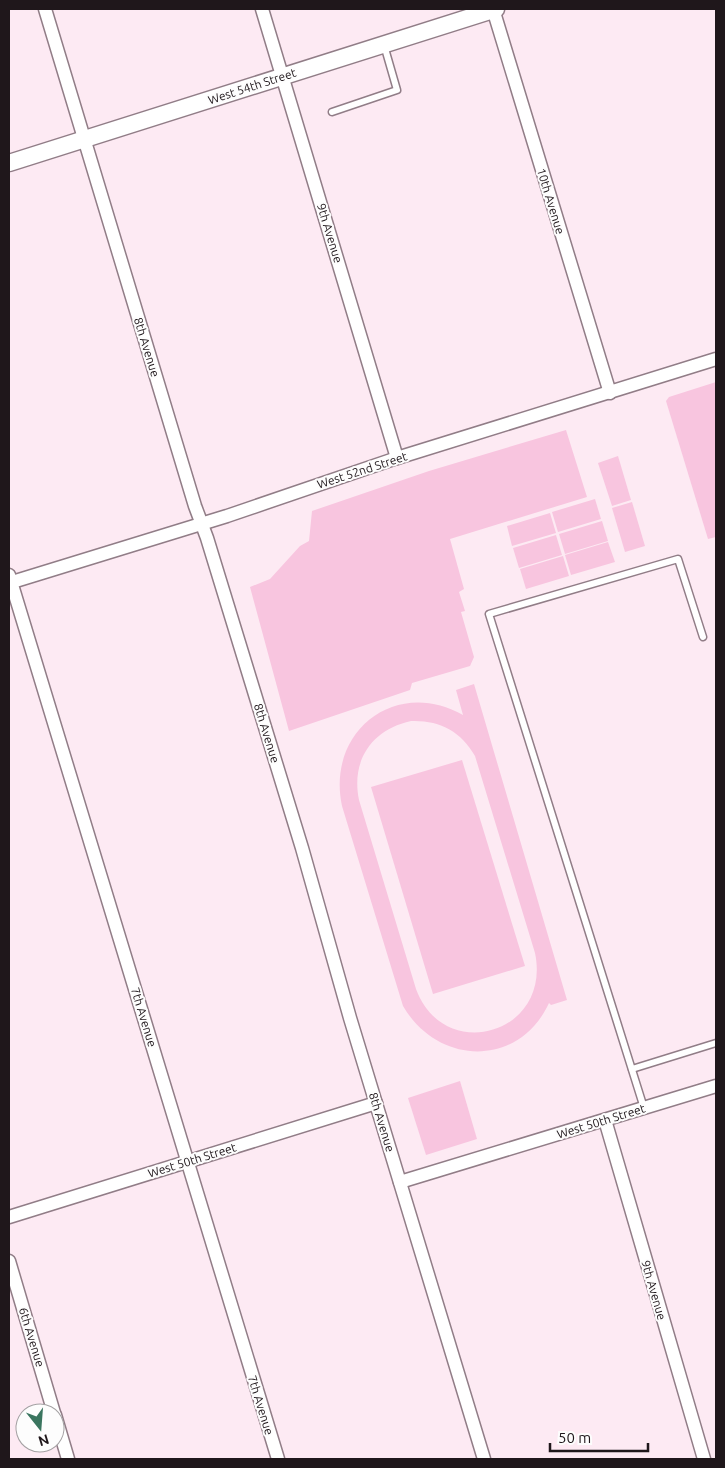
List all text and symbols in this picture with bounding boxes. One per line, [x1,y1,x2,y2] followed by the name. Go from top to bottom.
[206,66,298,106] street label: West 54th Street
[535,166,567,236] street label: 10th Avenue
[315,202,345,264] street label: 9th Avenue
[132,316,162,378] street label: 8th Avenue
[315,449,409,491] street label: West 52nd Street
[252,702,282,764] street label: 8th Avenue
[129,986,159,1048] street label: 7th Avenue
[367,1091,397,1153] street label: 8th Avenue
[555,1101,647,1141] street label: West 50th Street
[146,1140,238,1180] street label: West 50th Street
[639,1259,669,1321] street label: 9th Avenue
[17,1306,47,1368] street label: 6th Avenue
[246,1374,276,1436] street label: 7th Avenue
[15,1403,65,1453] north arrow
[550,1420,648,1452] scale bar
[558,1429,591,1446] text: 50 m
[36,1431,51,1450] text: N

